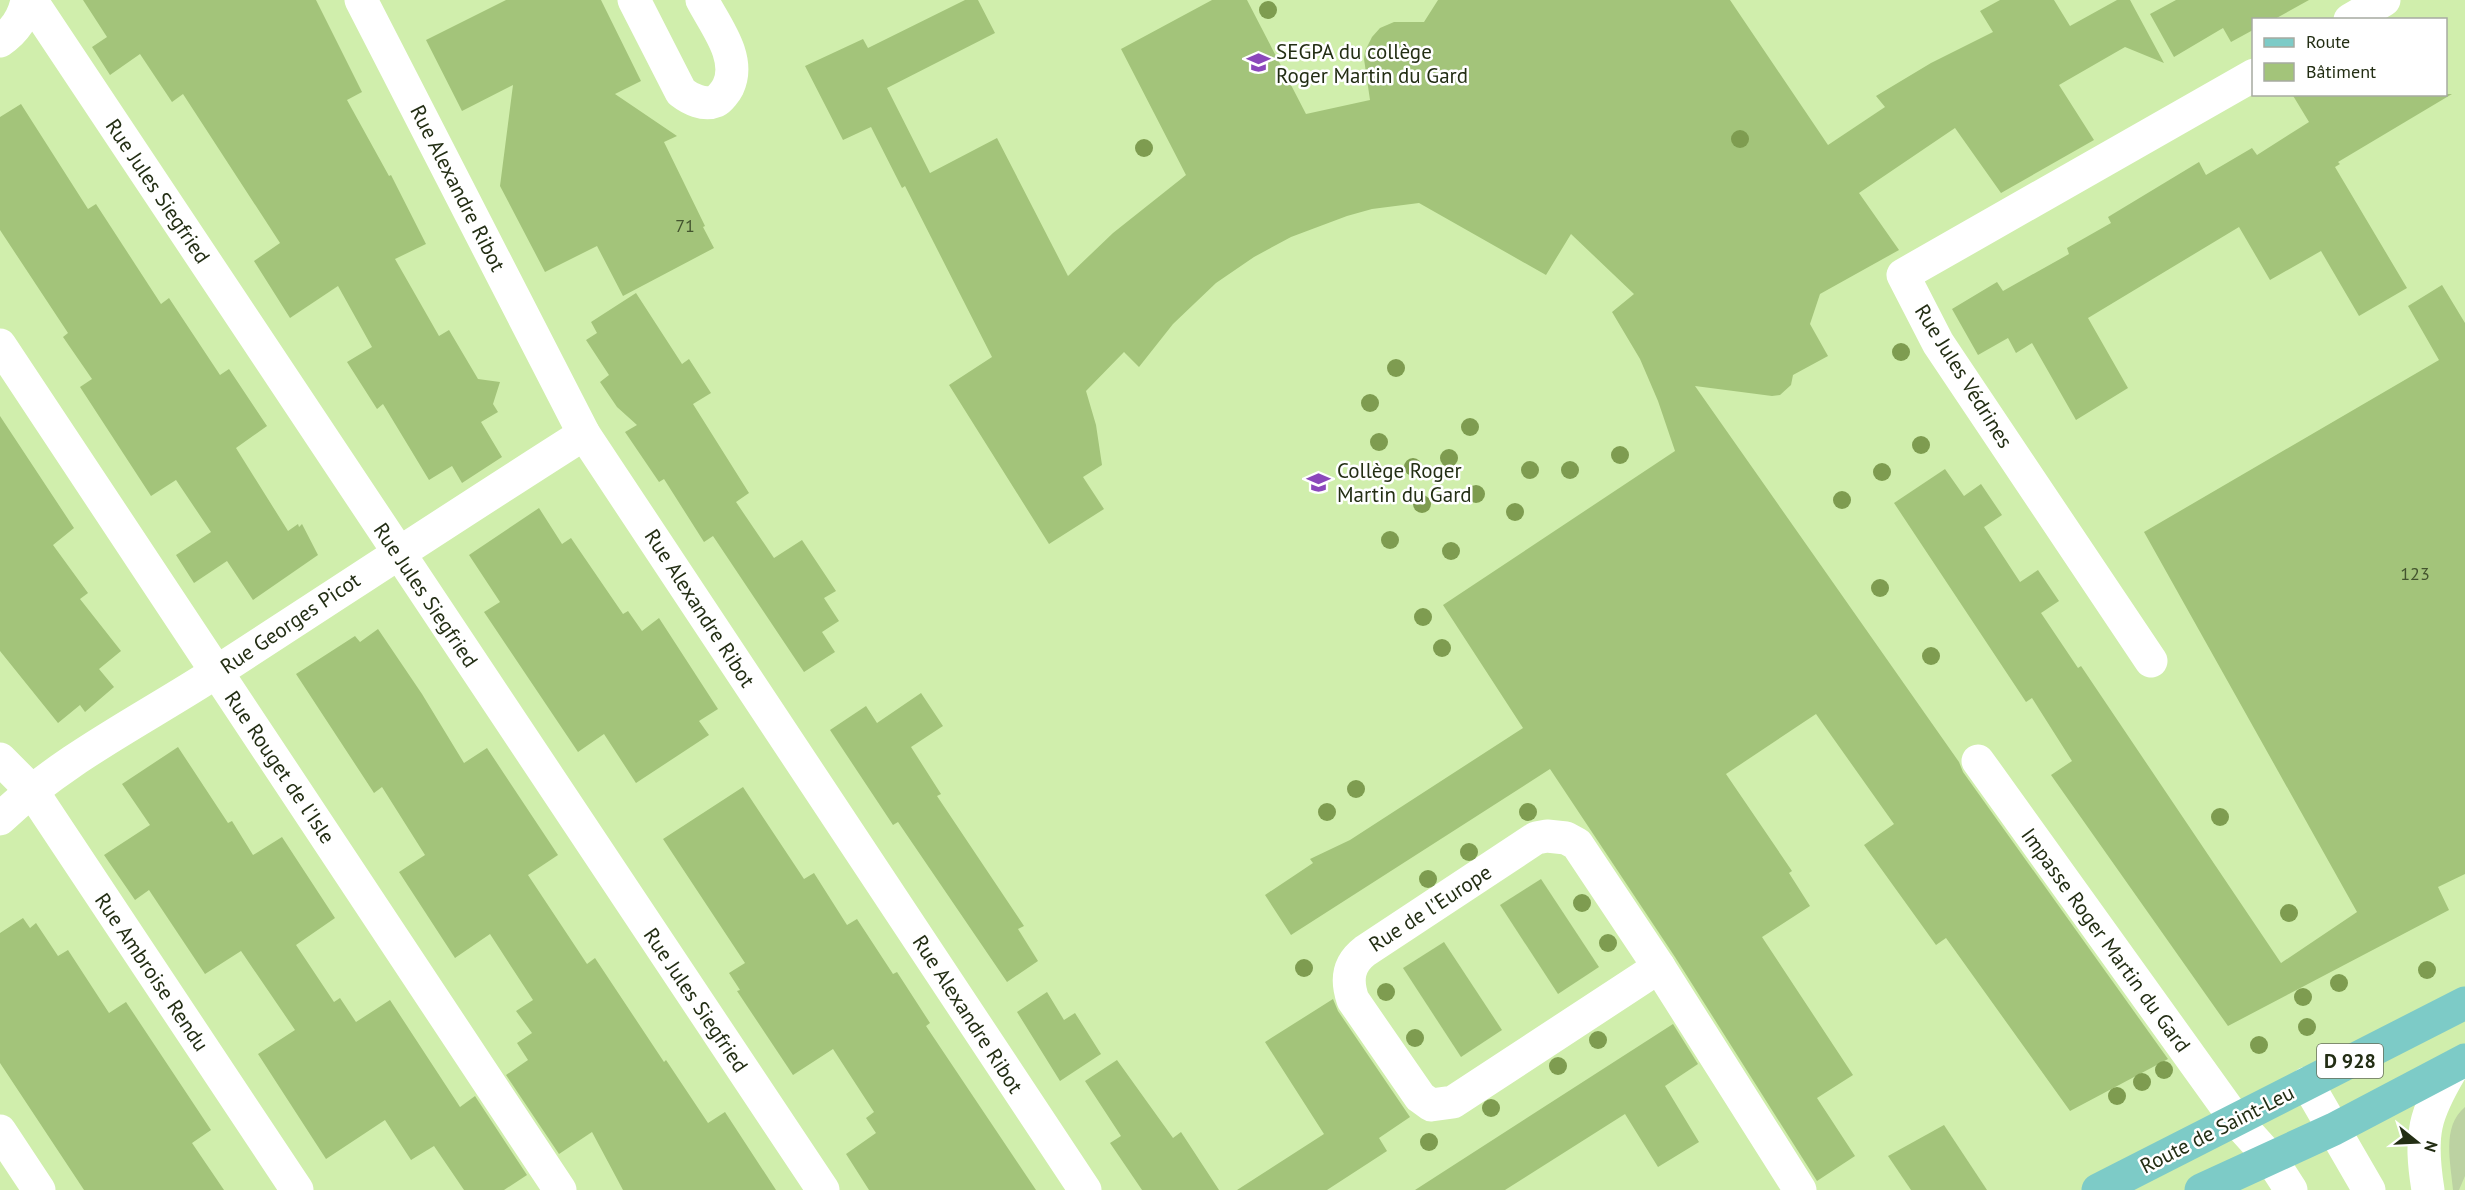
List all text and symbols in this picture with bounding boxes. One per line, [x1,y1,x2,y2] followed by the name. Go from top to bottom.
[2252,18,2447,96] legend
[2306,30,2350,53] text: Route
[1276,38,1468,89] place label: SEGPA du collège Roger Martin du Gard
[1245,50,1271,76] school or university icon: SEGPA du collège Roger Martin du Gard
[2306,60,2376,83] text: Bâtiment
[404,100,512,276] street label: Rue Alexandre Ribot
[100,114,216,268] street label: Rue Jules Siegfried
[675,214,695,237] house number: 71
[1909,299,2019,453] street label: Rue Jules Védrines
[1337,457,1472,508] place label: Collège Roger Martin du Gard
[1306,469,1332,495] school or university icon: Collège Roger Martin du Gard
[368,518,484,672] street label: Rue Jules Siegfried
[639,524,761,692] street label: Rue Alexandre Ribot
[2400,562,2430,585] house number: 123
[215,566,365,680] street label: Rue Georges Picot
[219,685,341,849] street label: Rue Rouget de l'Isle
[2015,822,2197,1058] street label: Impasse Roger Martin du Gard
[1363,858,1497,958] street label: Rue de l'Europe
[89,888,215,1056] street label: Rue Ambroise Rendu
[638,923,754,1077] street label: Rue Jules Siegfried
[907,930,1029,1098] street label: Rue Alexandre Ribot
[2317,1044,2383,1078] road number: D 928
[2136,1079,2298,1179] street label: Route de Saint-Leu
[2387,1112,2447,1172] north arrow
[2420,1139,2442,1155] text: N

